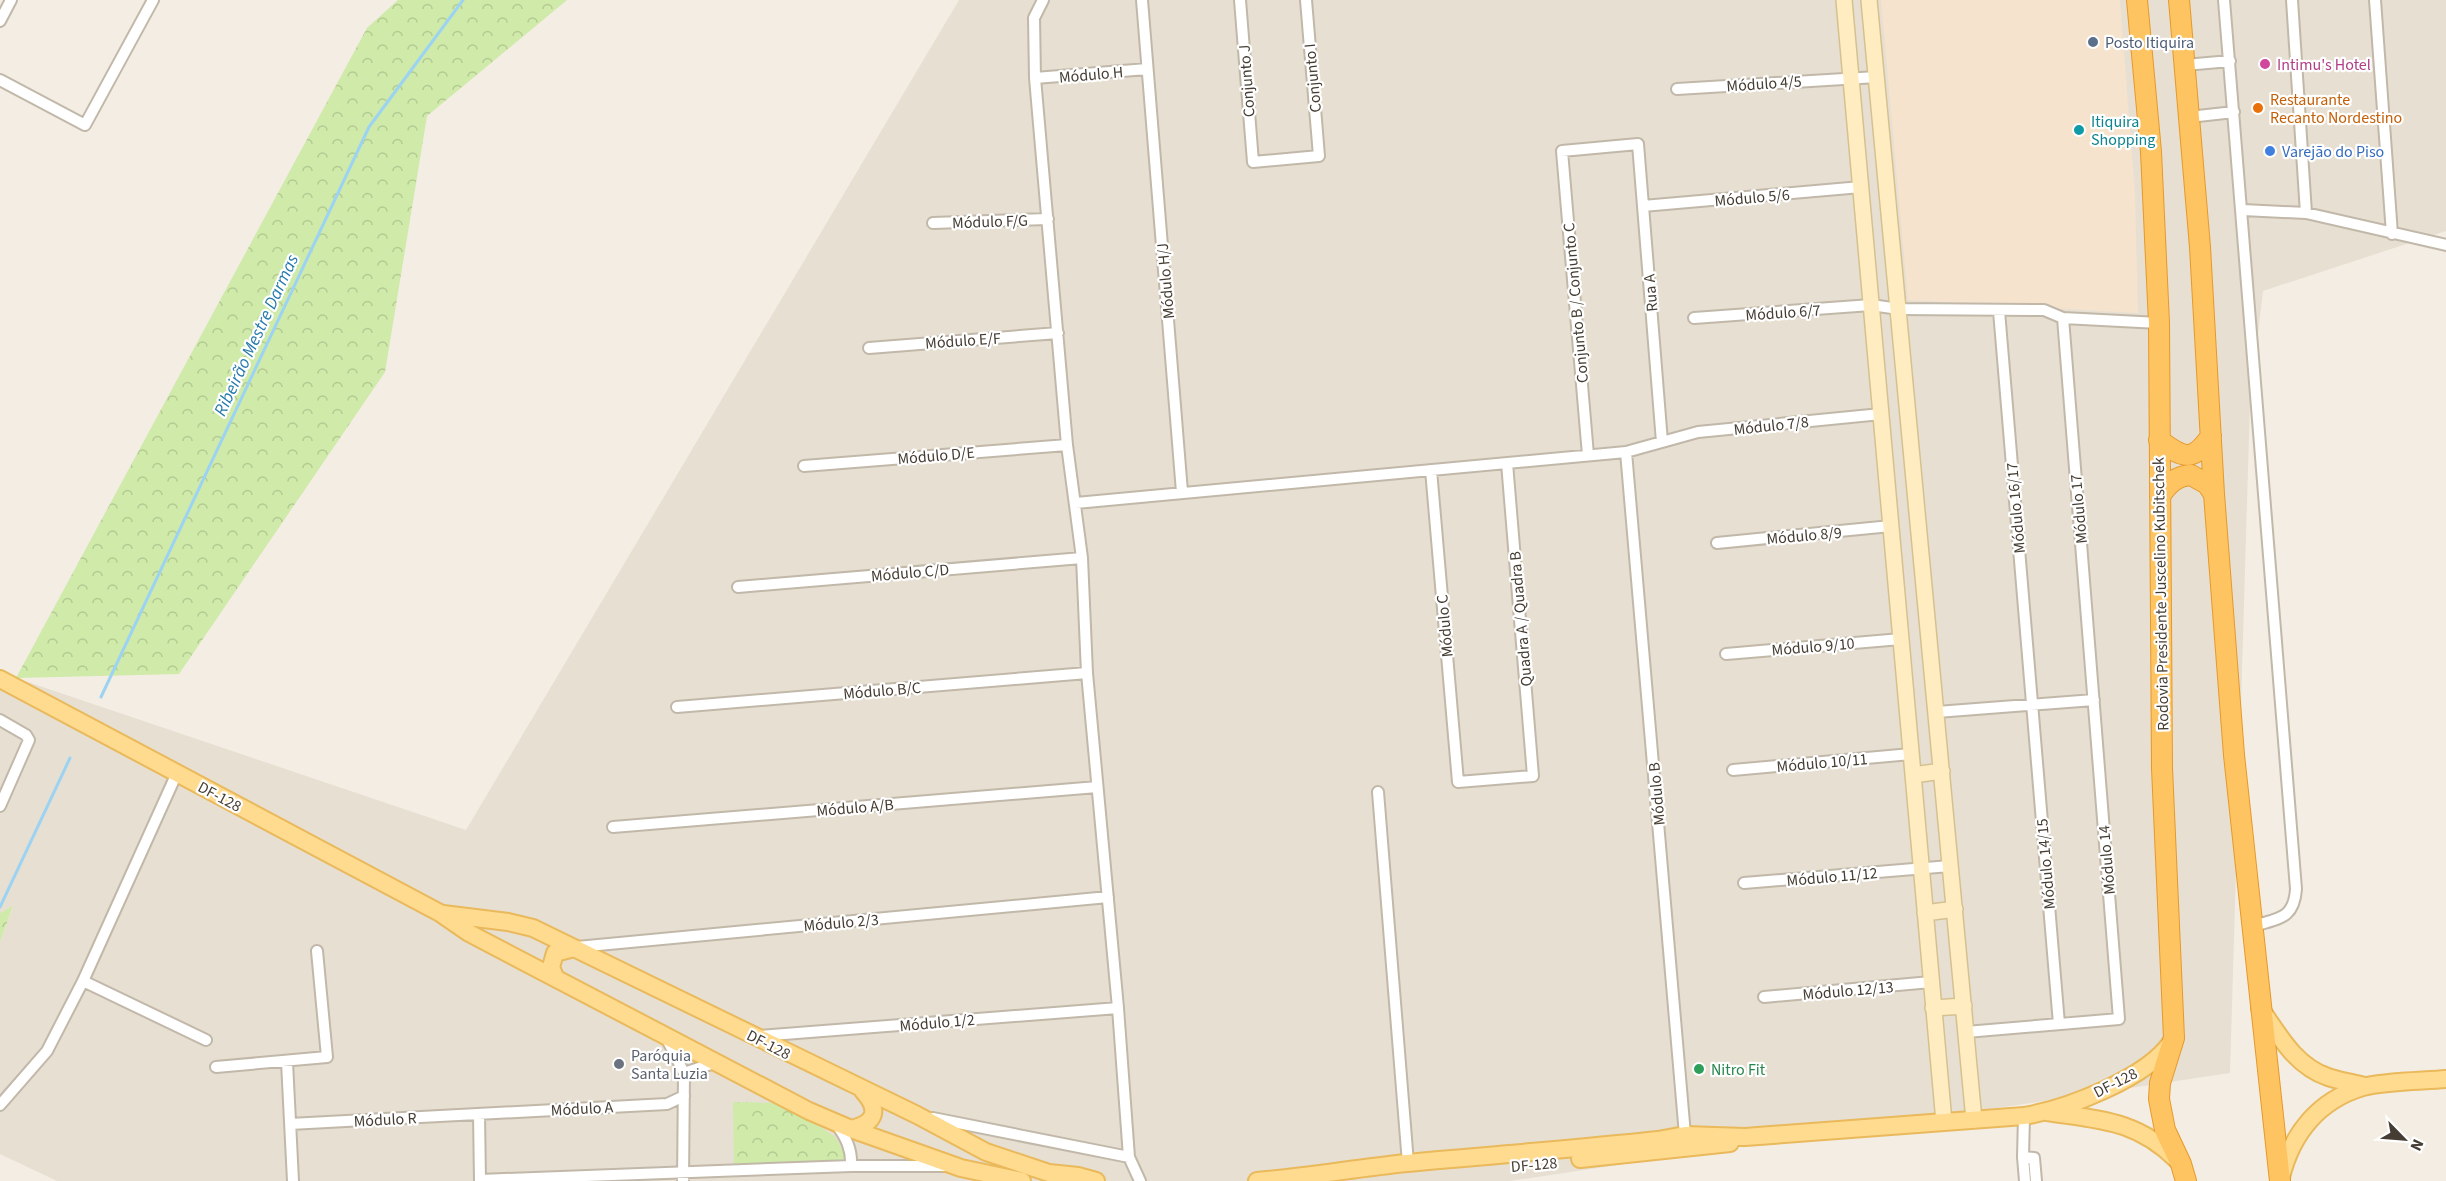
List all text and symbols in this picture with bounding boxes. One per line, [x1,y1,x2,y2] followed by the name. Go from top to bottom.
[2105,32,2194,54] place label: Posto Itiquira
[2086,35,2100,49] marker: Posto Itiquira
[1299,42,1327,113] street label: Conjunto I
[1233,44,1261,118] street label: Conjunto J
[2277,54,2371,76] place label: Intimu's Hotel
[2258,57,2272,71] marker: Intimu's Hotel
[1058,61,1124,89] street label: Módulo H
[1726,70,1802,98] street label: Módulo 4/5
[2270,89,2402,129] place label: Restaurante Recanto Nordestino
[2251,101,2265,115] marker: Restaurante Recanto Nordestino
[2091,111,2155,151] place label: Itiquira Shopping
[2072,123,2086,137] marker: Itiquira Shopping
[2282,141,2384,163] place label: Varejão do Piso
[2263,144,2277,158] marker: Varejão do Piso
[1714,184,1791,212] street label: Módulo 5/6
[952,210,1028,234] street label: Módulo F/G
[1558,222,1594,384] street label: Conjunto B / Conjunto C
[1152,242,1180,320] street label: Módulo H/J
[208,250,305,420] water label: Ribeirão Mestre Darmas
[1638,273,1664,313] street label: Rua A
[1745,299,1821,327] street label: Módulo 6/7
[925,327,1002,355] street label: Módulo E/F
[1732,411,1810,441] street label: Módulo 7/8
[897,442,976,470] street label: Módulo D/E
[2148,457,2174,731] street label: Rodovia Presidente Juscelino Kubitschek
[2001,461,2031,554] street label: Módulo 16/17
[2065,473,2093,545] street label: Módulo 17
[1766,522,1843,550] street label: Módulo 8/9
[1504,550,1538,687] street label: Quadra A / Quadra B
[870,559,950,587] street label: Módulo C/D
[1431,594,1459,658] street label: Módulo C
[1771,632,1856,662] street label: Módulo 9/10
[842,677,922,705] street label: Módulo B/C
[1776,748,1869,778] street label: Módulo 10/11
[1643,761,1671,826] street label: Módulo B
[194,776,245,818] street label: DF-128
[816,794,895,822] street label: Módulo A/B
[2031,817,2061,910] street label: Módulo 14/15
[2093,824,2121,896] street label: Módulo 14
[1786,862,1879,892] street label: Módulo 11/12
[803,909,880,937] street label: Módulo 2/3
[1802,976,1895,1006] street label: Módulo 12/13
[899,1009,976,1037] street label: Módulo 1/2
[743,1025,794,1065] street label: DF-128
[631,1045,708,1085] place label: Paróquia Santa Luzia
[612,1057,626,1071] marker: Paróquia Santa Luzia
[1711,1059,1766,1081] place label: Nitro Fit
[1692,1062,1706,1076] marker: Nitro Fit
[2090,1062,2141,1103] street label: DF-128
[550,1096,614,1122] street label: Módulo A
[353,1107,417,1133] street label: Módulo R
[2374,1109,2434,1169] north arrow
[2404,1135,2429,1154] text: N
[1510,1152,1558,1178] street label: DF-128

